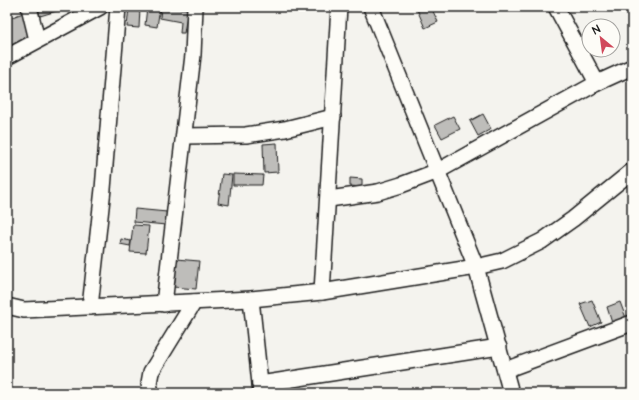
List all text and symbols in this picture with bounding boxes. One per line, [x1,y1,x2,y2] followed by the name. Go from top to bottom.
[581,18,621,58] north arrow
[590,21,603,38] text: N

